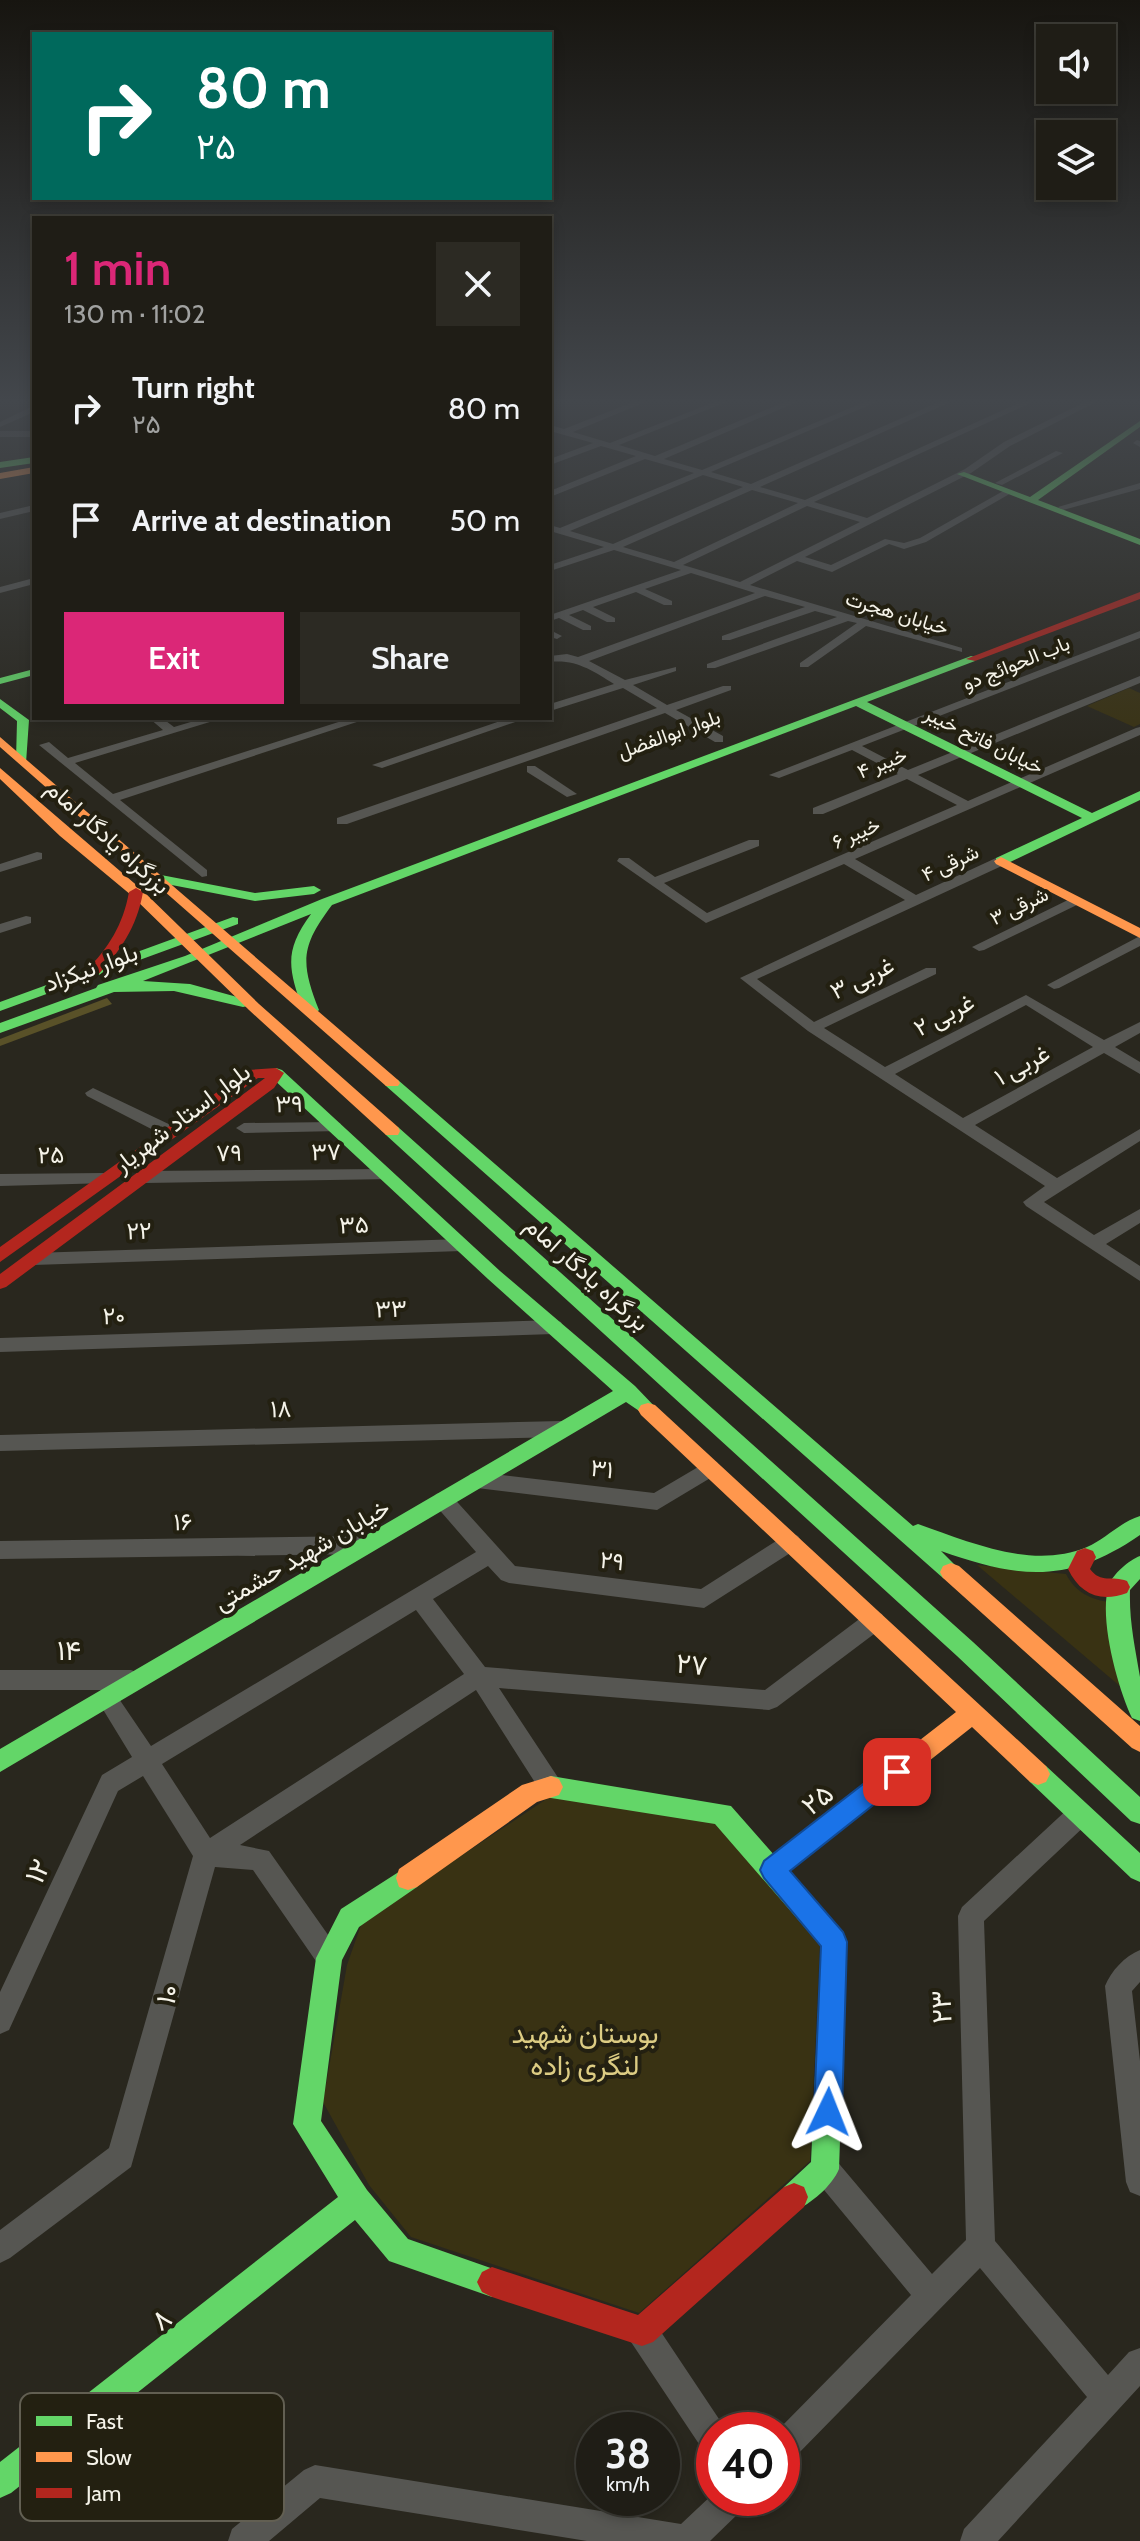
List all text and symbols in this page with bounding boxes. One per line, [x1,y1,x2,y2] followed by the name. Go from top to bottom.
[1036,24,1116,200] map controls
[1036,24,1116,104] button: sound
[196,54,331,122] text: 80 m
[64,64,168,168] icon: right
[1036,120,1116,200] button: layers
[196,124,236,168] text: ۲۵
[64,239,171,297] text: 1 min
[436,242,520,326] button: close
[64,298,205,330] text: 130 m · 11:02
[132,369,255,406] text: Turn right
[64,386,108,430] icon: right
[448,390,520,427] text: 80 m
[132,408,161,440] text: ۲۵
[64,498,108,542] icon: arrive
[132,502,392,539] text: Arrive at destination
[450,502,520,539] text: 50 m
[842,586,951,641] street label: خیابان هجرت
[64,612,284,704] button: Exit
[300,612,520,704] button: Share
[959,631,1074,697] street label: باب الحوائج دو
[919,700,1047,781] street label: خیابان فاتح خیبر
[614,704,724,765] street label: بلوار ابوالفضل
[854,742,911,785] street label: خیبر ۴
[39,773,176,901] street label: بزرگراه یادگار امام
[828,812,884,855] street label: خیبر ۶
[918,839,983,888] street label: ۴ شرقی
[986,882,1053,931] street label: ۳ شرقی
[40,937,142,999] street label: بلوار نیکزاد
[825,950,899,1006] street label: ۳ غربی
[909,987,979,1043] street label: ۲ غربی
[989,1038,1055,1092] street label: ۱ غربی
[107,1057,256,1180] street label: بلوار استاد شهریار
[275,1089,303,1118] street label: ۳۹
[311,1137,341,1166] street label: ۳۷
[216,1138,242,1167] street label: ۷۹
[37,1140,65,1169] street label: ۲۵
[339,1209,369,1240] street label: ۳۵
[518,1210,655,1338] street label: بزرگراه یادگار امام
[126,1216,152,1245] street label: ۲۲
[375,1293,407,1324] street label: ۳۳
[102,1301,126,1330] street label: ۲۰
[270,1394,292,1423] street label: ۱۸
[589,1453,615,1484] street label: ۳۱
[209,1492,395,1618] street label: خیابان شهید حشمتی
[173,1507,193,1536] street label: ۱۶
[598,1545,626,1576] street label: ۲۹
[57,1633,81,1667] street label: ۱۴
[675,1646,709,1682] street label: ۲۷
[863,1738,931,1806] pin
[875,1750,919,1794] icon: arrive
[794,1776,840,1822] street label: ۲۵
[17,1854,57,1888] street label: ۱۲
[148,1980,186,2008] street label: ۱۰
[923,1990,959,2024] street label: ۲۳
[511,2016,659,2083] park label: بوستان شهید لنگری زاده
[786,2070,870,2154] position arrow
[144,2301,178,2337] street label: ۸
[20,2393,284,2521] legend
[86,2408,124,2435] text: Fast
[696,2412,800,2516] speed limit sign: 40
[605,2429,651,2478] text: 38
[86,2444,132,2471] text: Slow
[606,2472,650,2496] text: km/h
[85,2480,121,2507] text: Jam

